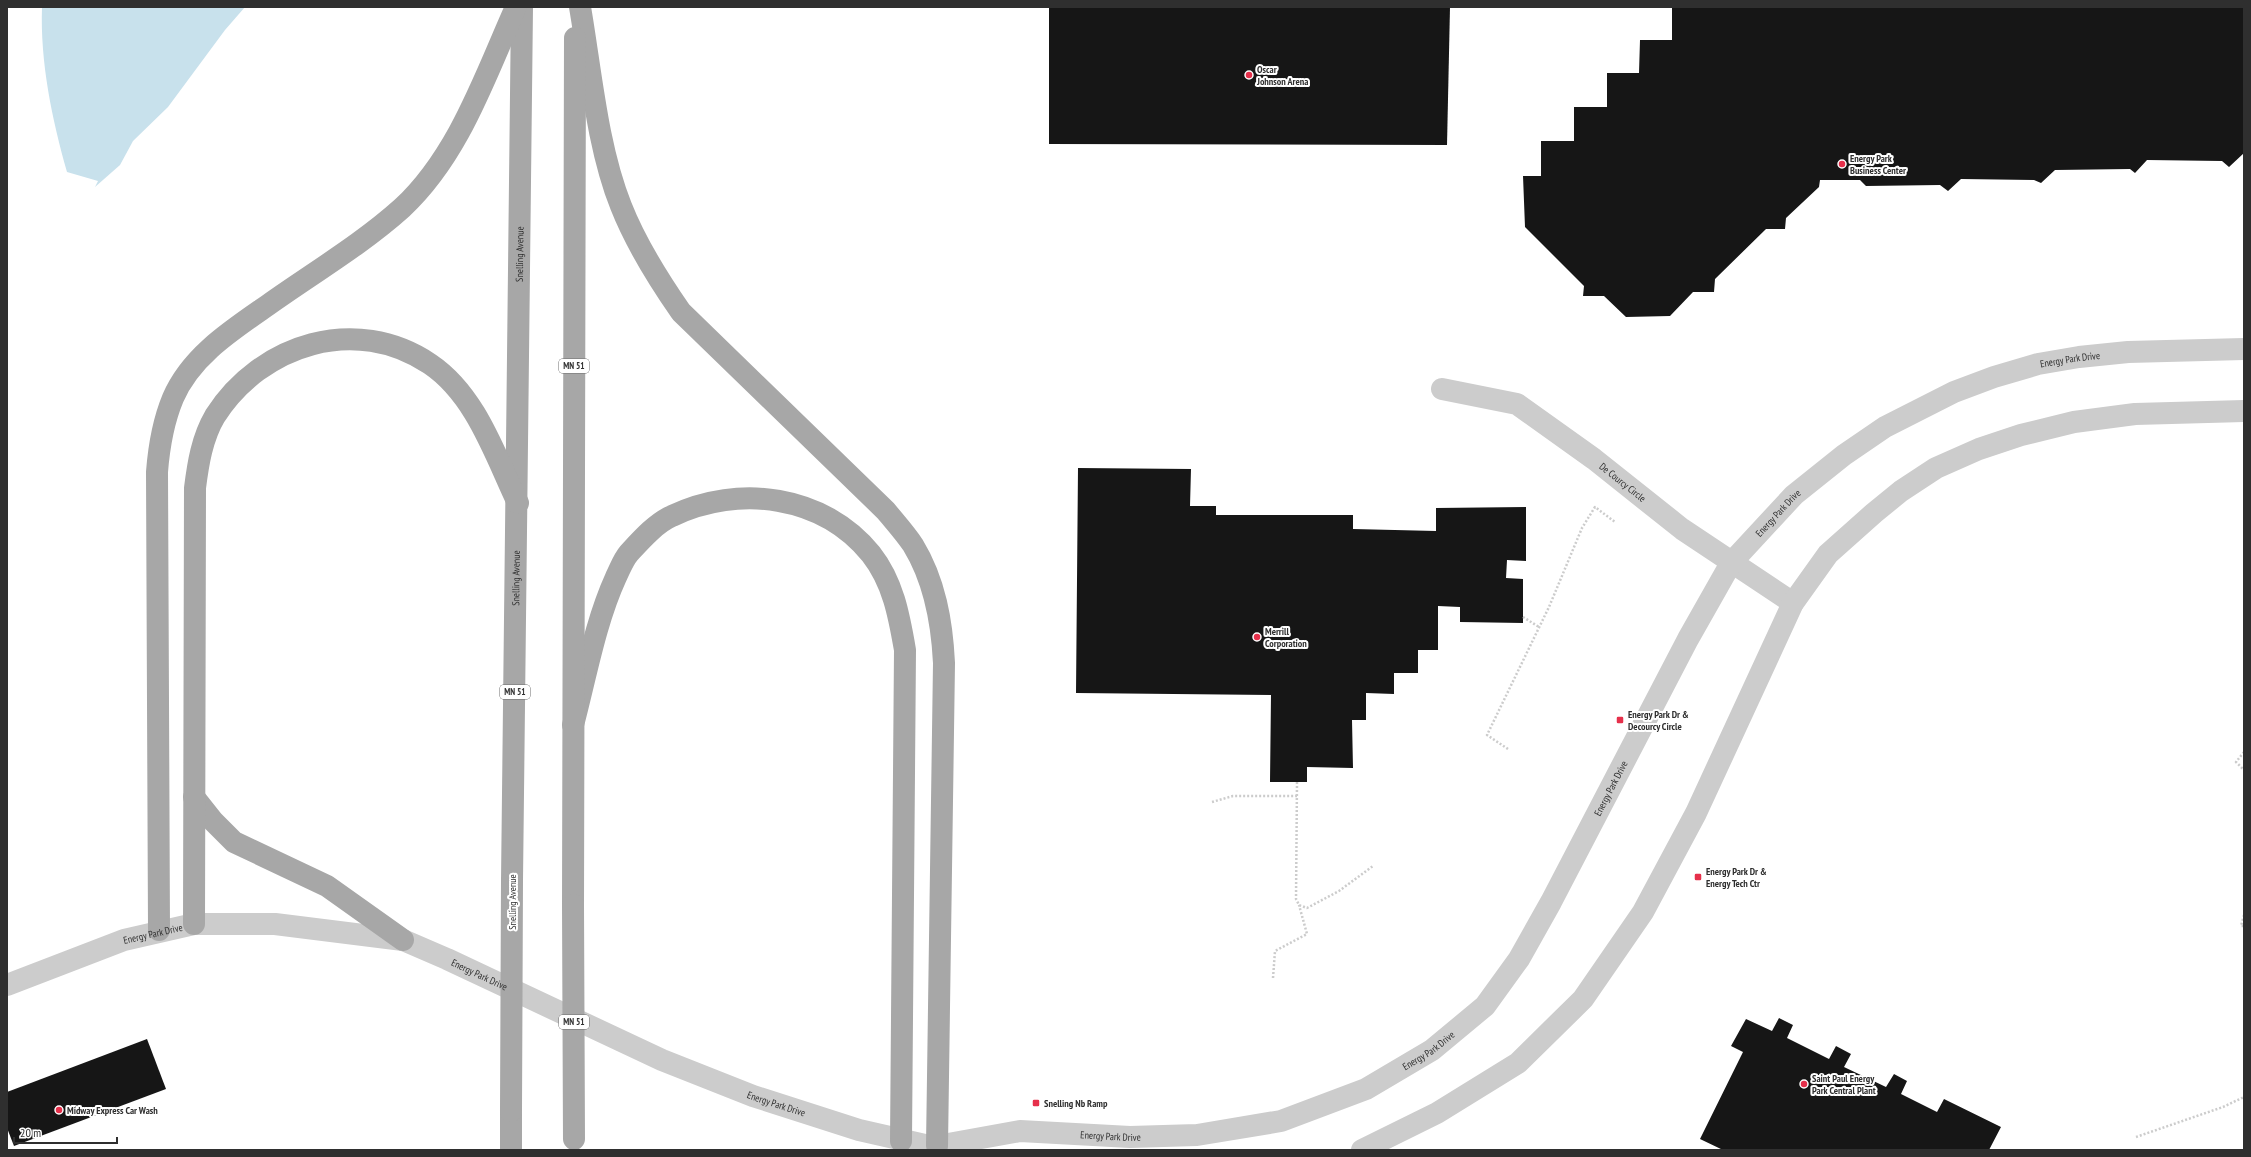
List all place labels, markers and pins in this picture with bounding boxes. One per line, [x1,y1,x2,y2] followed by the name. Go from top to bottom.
[1256,63,1308,88] place label: Oscar Johnson Arena
[1244,70,1254,80] marker: Oscar Johnson Arena
[1850,152,1906,177] place label: Energy Park Business Center
[1837,159,1847,169] marker: Energy Park Business Center
[1265,625,1307,650] place label: Merrill Corporation
[1252,632,1262,642] marker: Merrill Corporation
[1628,708,1689,733] place label: Energy Park Dr & Decourcy Circle
[1615,715,1625,725] marker: Energy Park Dr & Decourcy Circle
[1706,865,1767,890] place label: Energy Park Dr & Energy Tech Ctr
[1693,872,1703,882] marker: Energy Park Dr & Energy Tech Ctr
[1812,1072,1876,1097] place label: Saint Paul Energy Park Central Plant
[1799,1079,1809,1089] marker: Saint Paul Energy Park Central Plant
[1044,1097,1108,1110] place label: Snelling Nb Ramp
[1031,1098,1041,1108] marker: Snelling Nb Ramp
[67,1104,158,1117] place label: Midway Express Car Wash
[54,1105,64,1115] marker: Midway Express Car Wash

